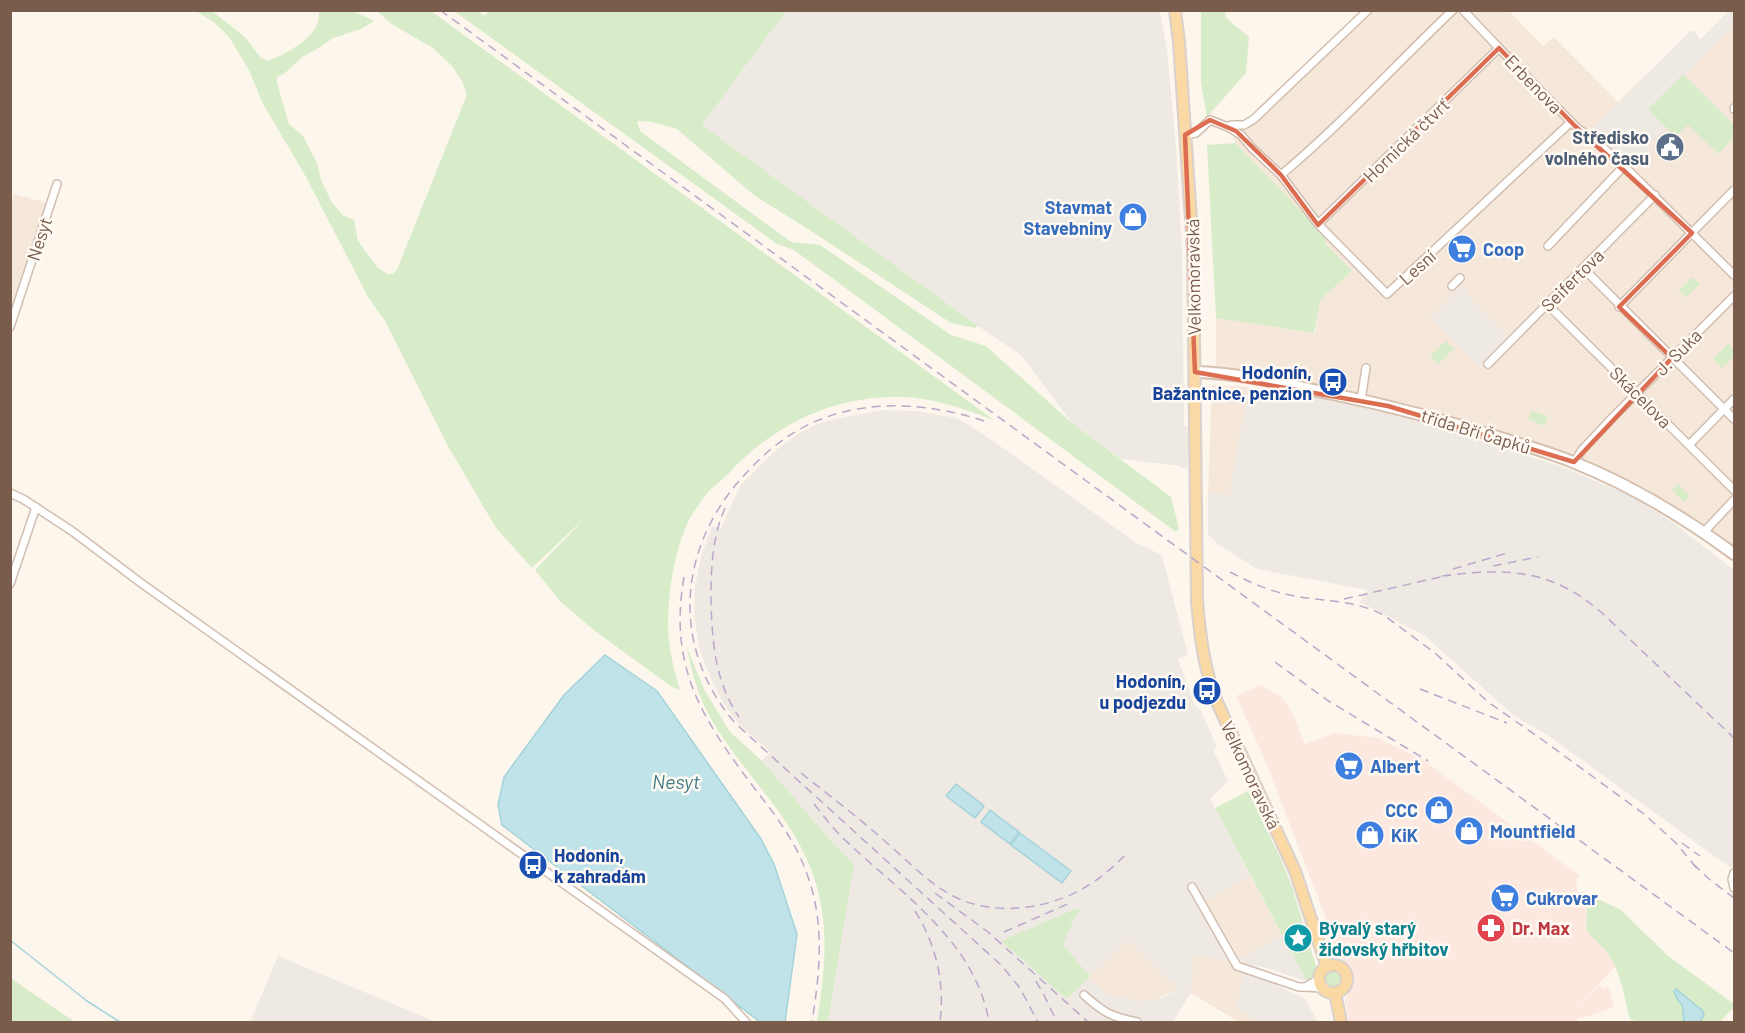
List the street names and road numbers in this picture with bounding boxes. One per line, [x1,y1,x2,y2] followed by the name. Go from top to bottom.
[1501,50,1567,118] street label: Erbenova
[1358,93,1454,187] street label: Hornická čtvrť
[22,214,56,264] street label: Nesyt
[1181,218,1205,336] street label: Velkomoravská
[1536,244,1608,316] street label: Seifertova
[1394,245,1440,289] street label: Lesní
[1650,324,1706,380] street label: J. Suka
[1605,361,1677,433] street label: Skácelova
[1419,404,1533,458] street label: třída Bří Čapků
[1216,717,1286,833] street label: Velkomoravská

